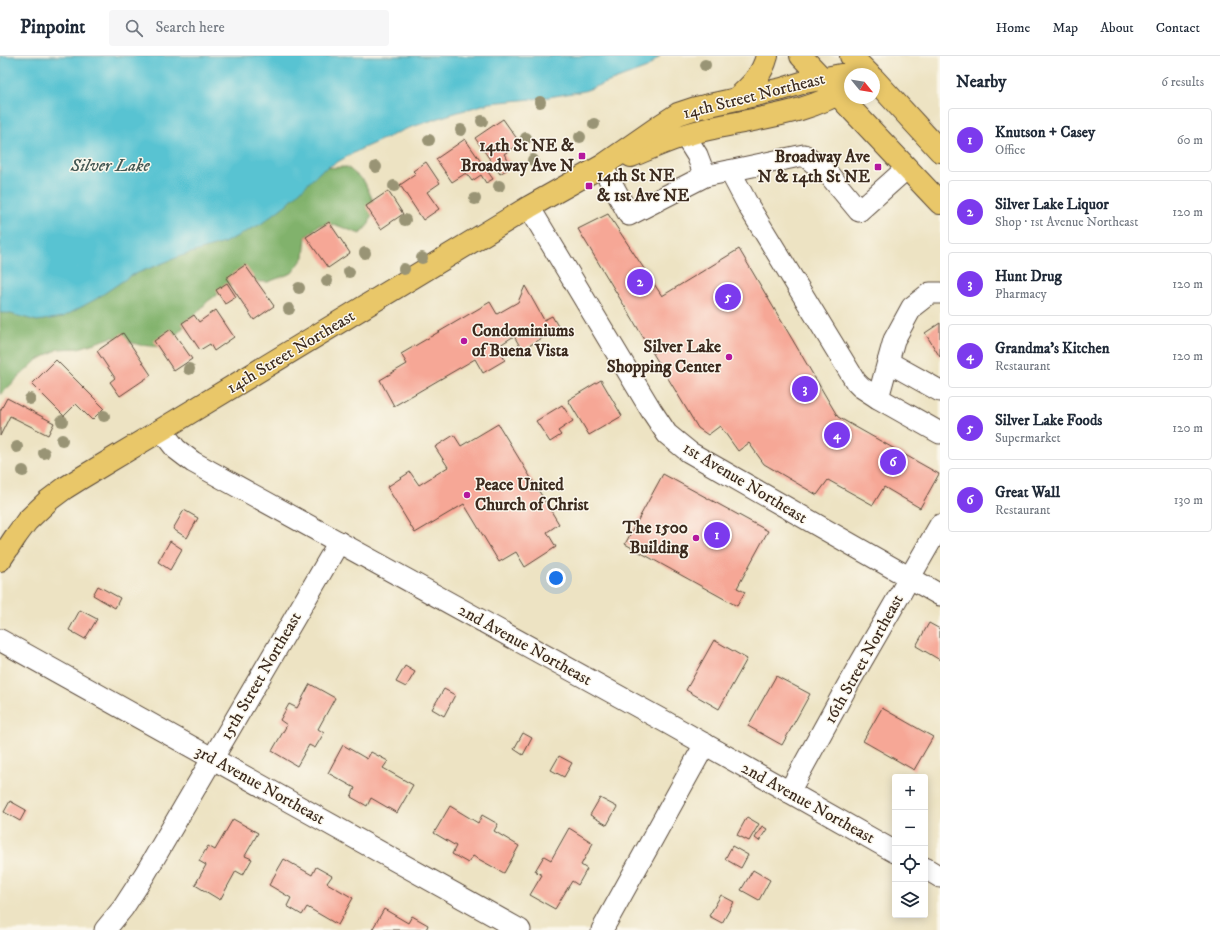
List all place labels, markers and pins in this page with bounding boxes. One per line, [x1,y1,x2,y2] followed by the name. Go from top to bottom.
[461,135,574,177] place label: 14th St NE & Broadway Ave N
[758,146,870,188] place label: Broadway Ave N & 14th St NE
[577,151,587,161] marker: 14th St NE & Broadway Ave N
[873,162,883,172] marker: Broadway Ave N & 14th St NE
[597,165,689,207] place label: 14th St NE & 1st Ave NE
[584,181,594,191] marker: 14th St NE & 1st Ave NE
[627,267,653,297] pin: 2
[715,282,741,312] pin: 5
[472,320,575,362] place label: Condominiums of Buena Vista
[459,336,469,346] marker: Condominiums of Buena Vista
[607,336,722,378] place label: Silver Lake Shopping Center
[724,352,734,362] marker: Silver Lake Shopping Center
[792,374,818,404] pin: 3
[824,420,850,450] pin: 4
[880,447,906,477] pin: 6
[475,474,589,516] place label: Peace United Church of Christ
[462,490,472,500] marker: Peace United Church of Christ
[622,517,689,559] place label: The 1500 Building
[704,520,730,550] pin: 1
[691,533,701,543] marker: The 1500 Building

